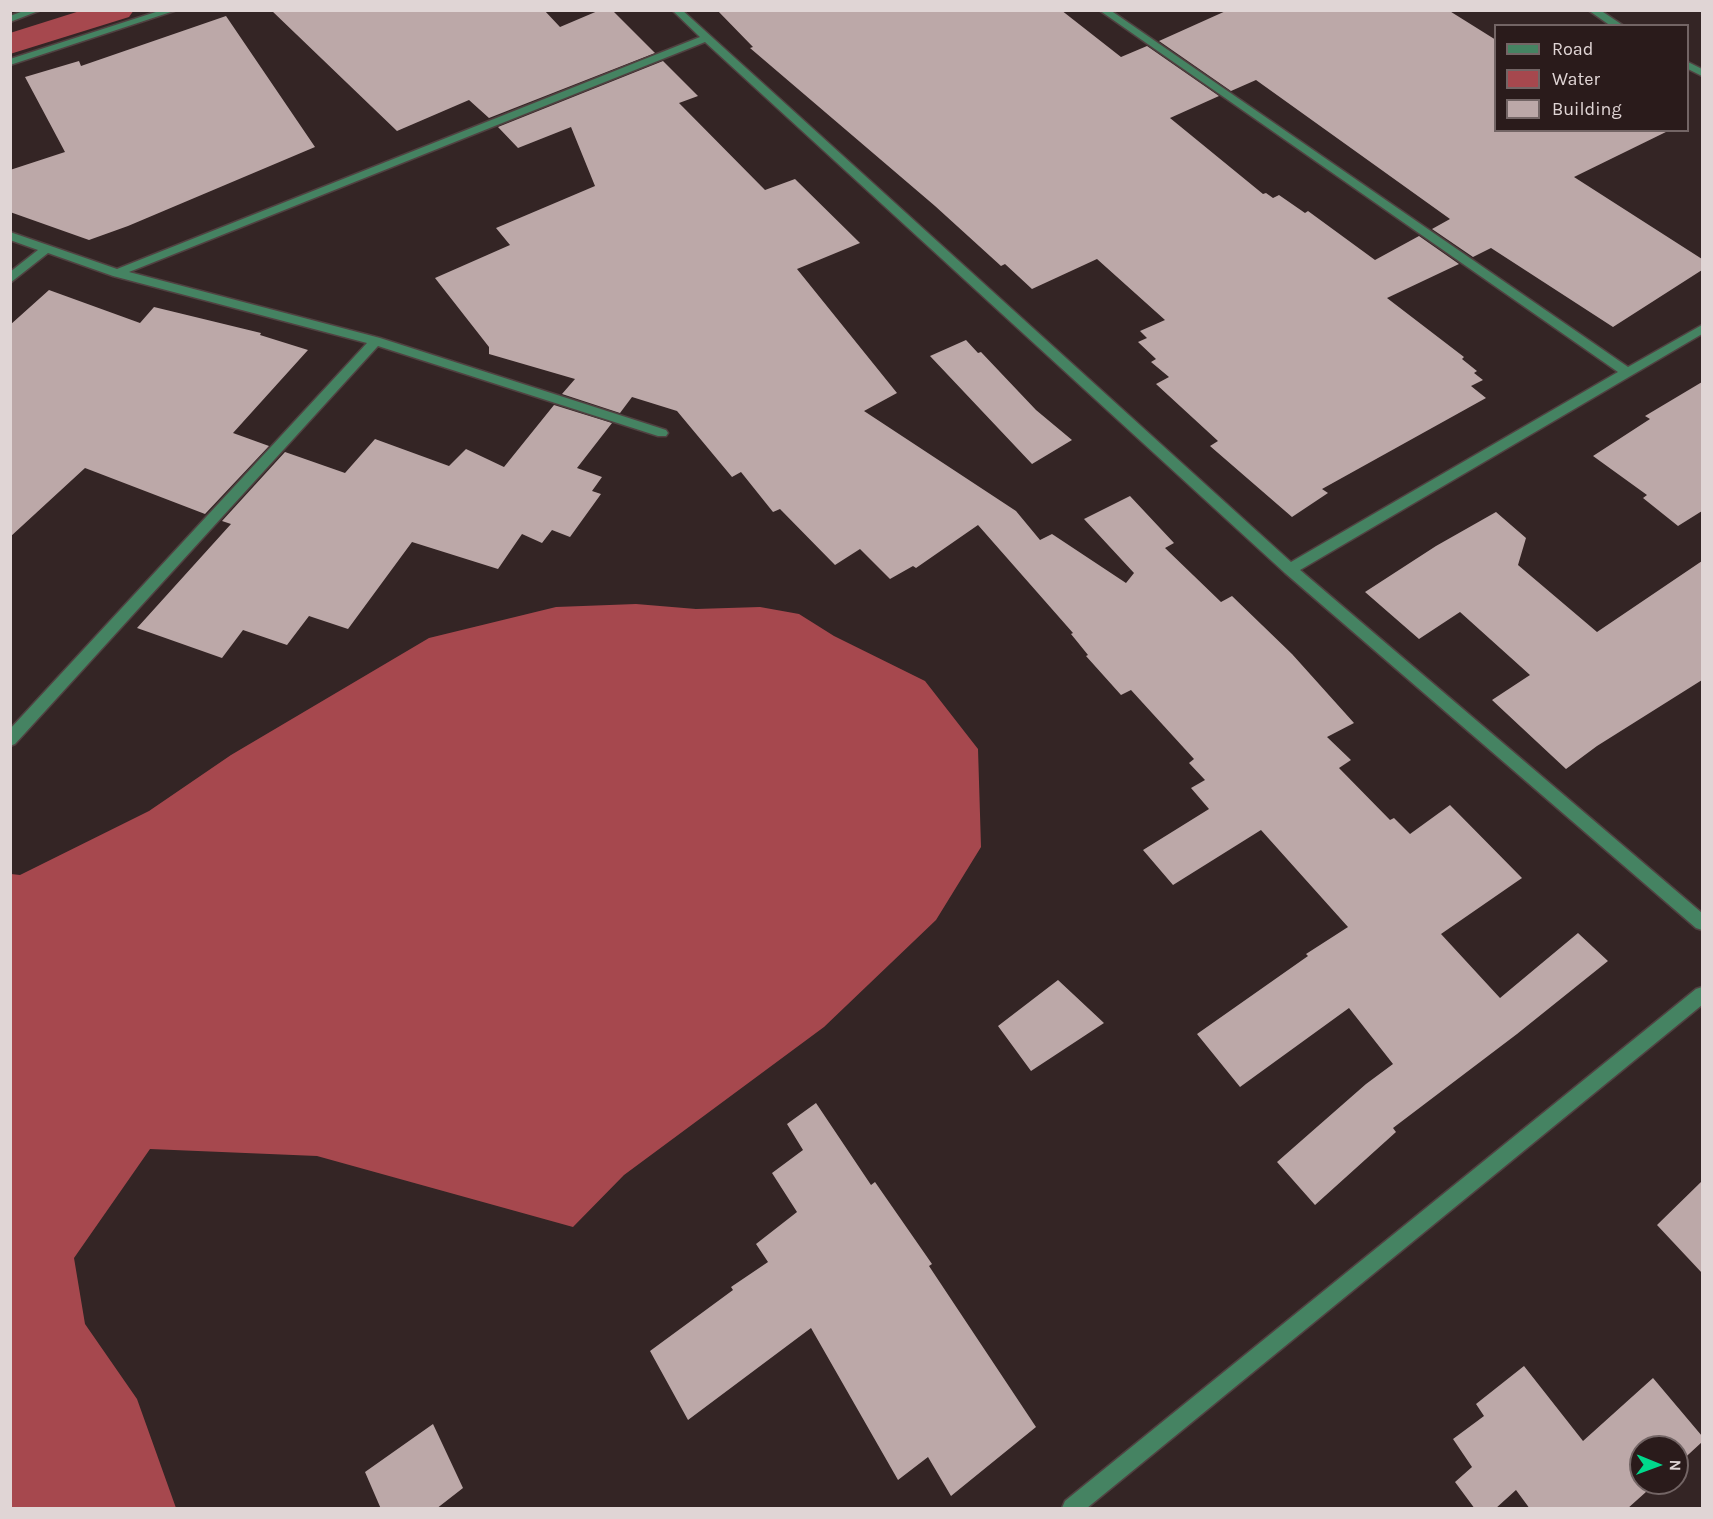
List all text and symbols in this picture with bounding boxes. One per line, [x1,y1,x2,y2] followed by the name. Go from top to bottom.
[1494,24,1689,132] legend
[1552,38,1593,60] text: Road
[1552,68,1600,90] text: Water
[1552,98,1622,120] text: Building
[1629,1435,1689,1495] north arrow
[1666,1459,1685,1471] text: N

